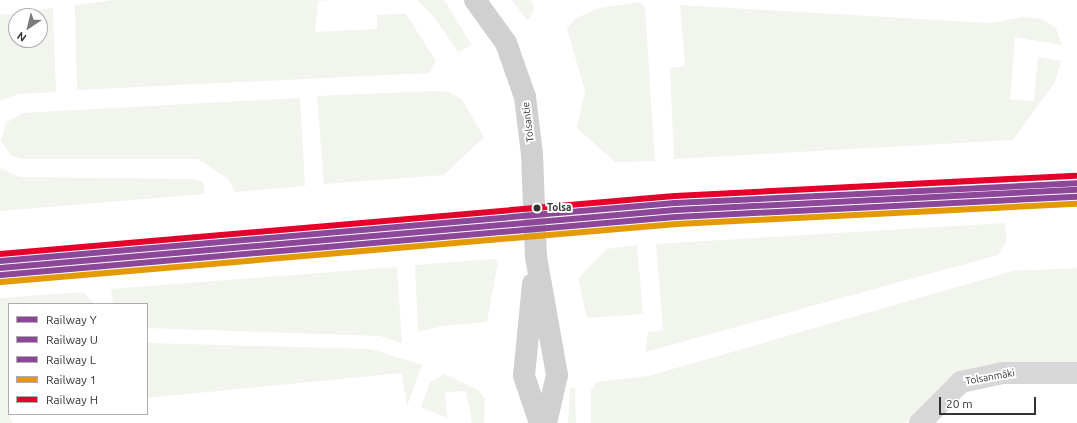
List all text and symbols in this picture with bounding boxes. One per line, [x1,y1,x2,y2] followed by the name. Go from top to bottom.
[8,8,48,48] north arrow
[15,30,28,44] text: N
[520,101,536,143] street label: Tolsantie
[530,201,544,215] marker: Tolsa
[547,202,572,214] place label: Tolsa
[8,303,148,415] legend
[46,313,97,326] text: Railway Y
[46,333,98,346] text: Railway U
[46,353,96,366] text: Railway L
[964,367,1016,387] street label: Tolsanmäki
[46,373,96,386] text: Railway 1
[941,389,1038,415] scale bar
[46,393,98,406] text: Railway H
[946,397,973,410] text: 20 m

